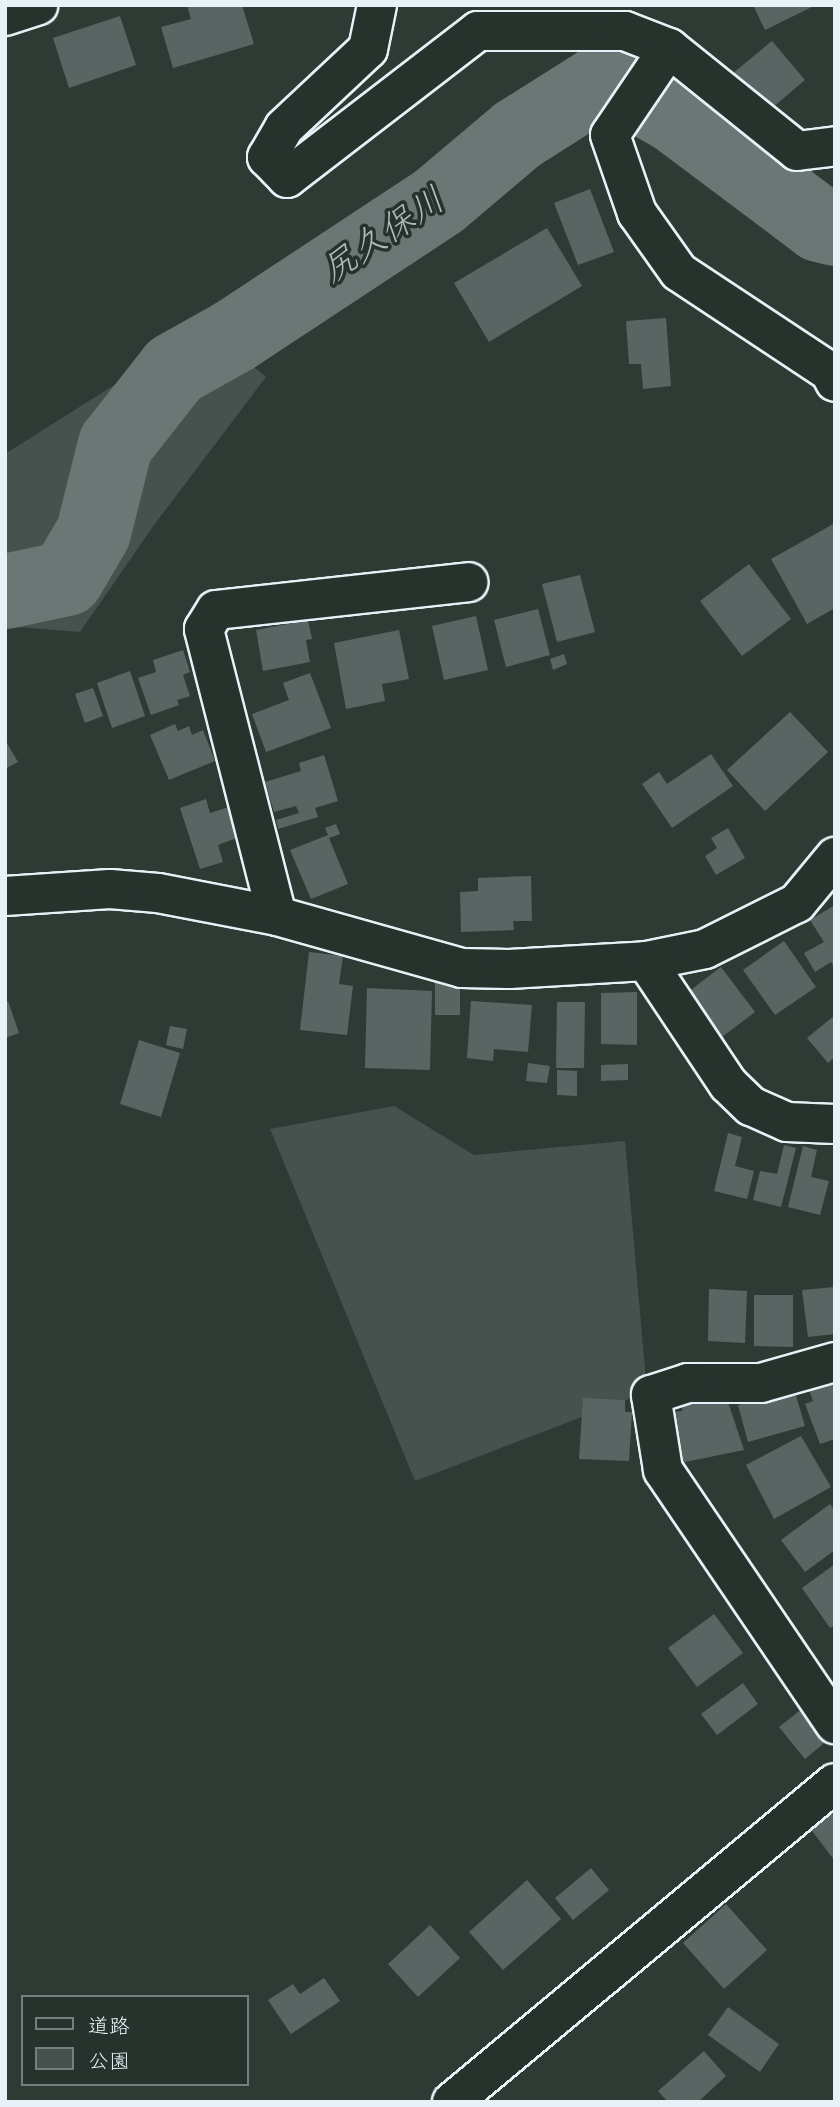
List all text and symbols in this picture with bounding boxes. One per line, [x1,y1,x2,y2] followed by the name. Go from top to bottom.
[313,178,453,292] water label: 尻久保川
[21,1995,248,2086] legend
[88,2013,130,2039] text: 道路
[88,2048,130,2074] text: 公園

